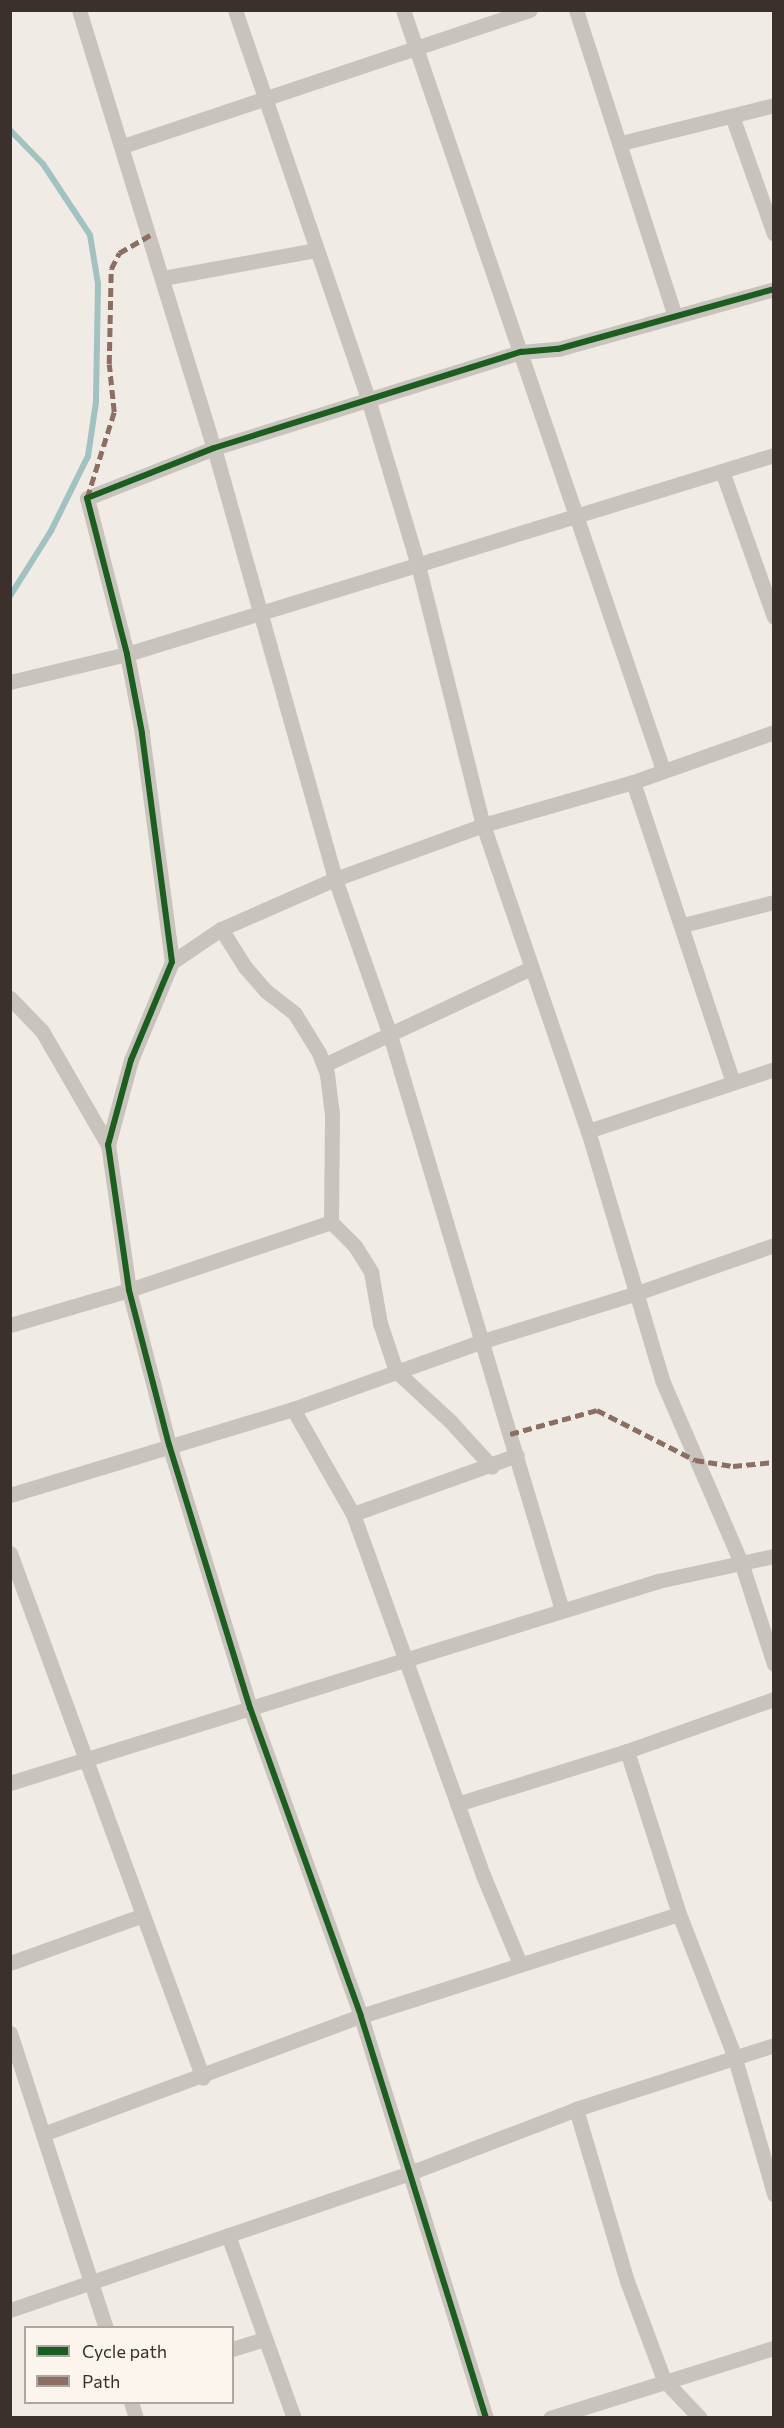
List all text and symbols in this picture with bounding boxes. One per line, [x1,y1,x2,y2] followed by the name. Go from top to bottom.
[24,2326,234,2404] legend
[82,2340,167,2362] text: Cycle path
[82,2370,120,2392] text: Path

